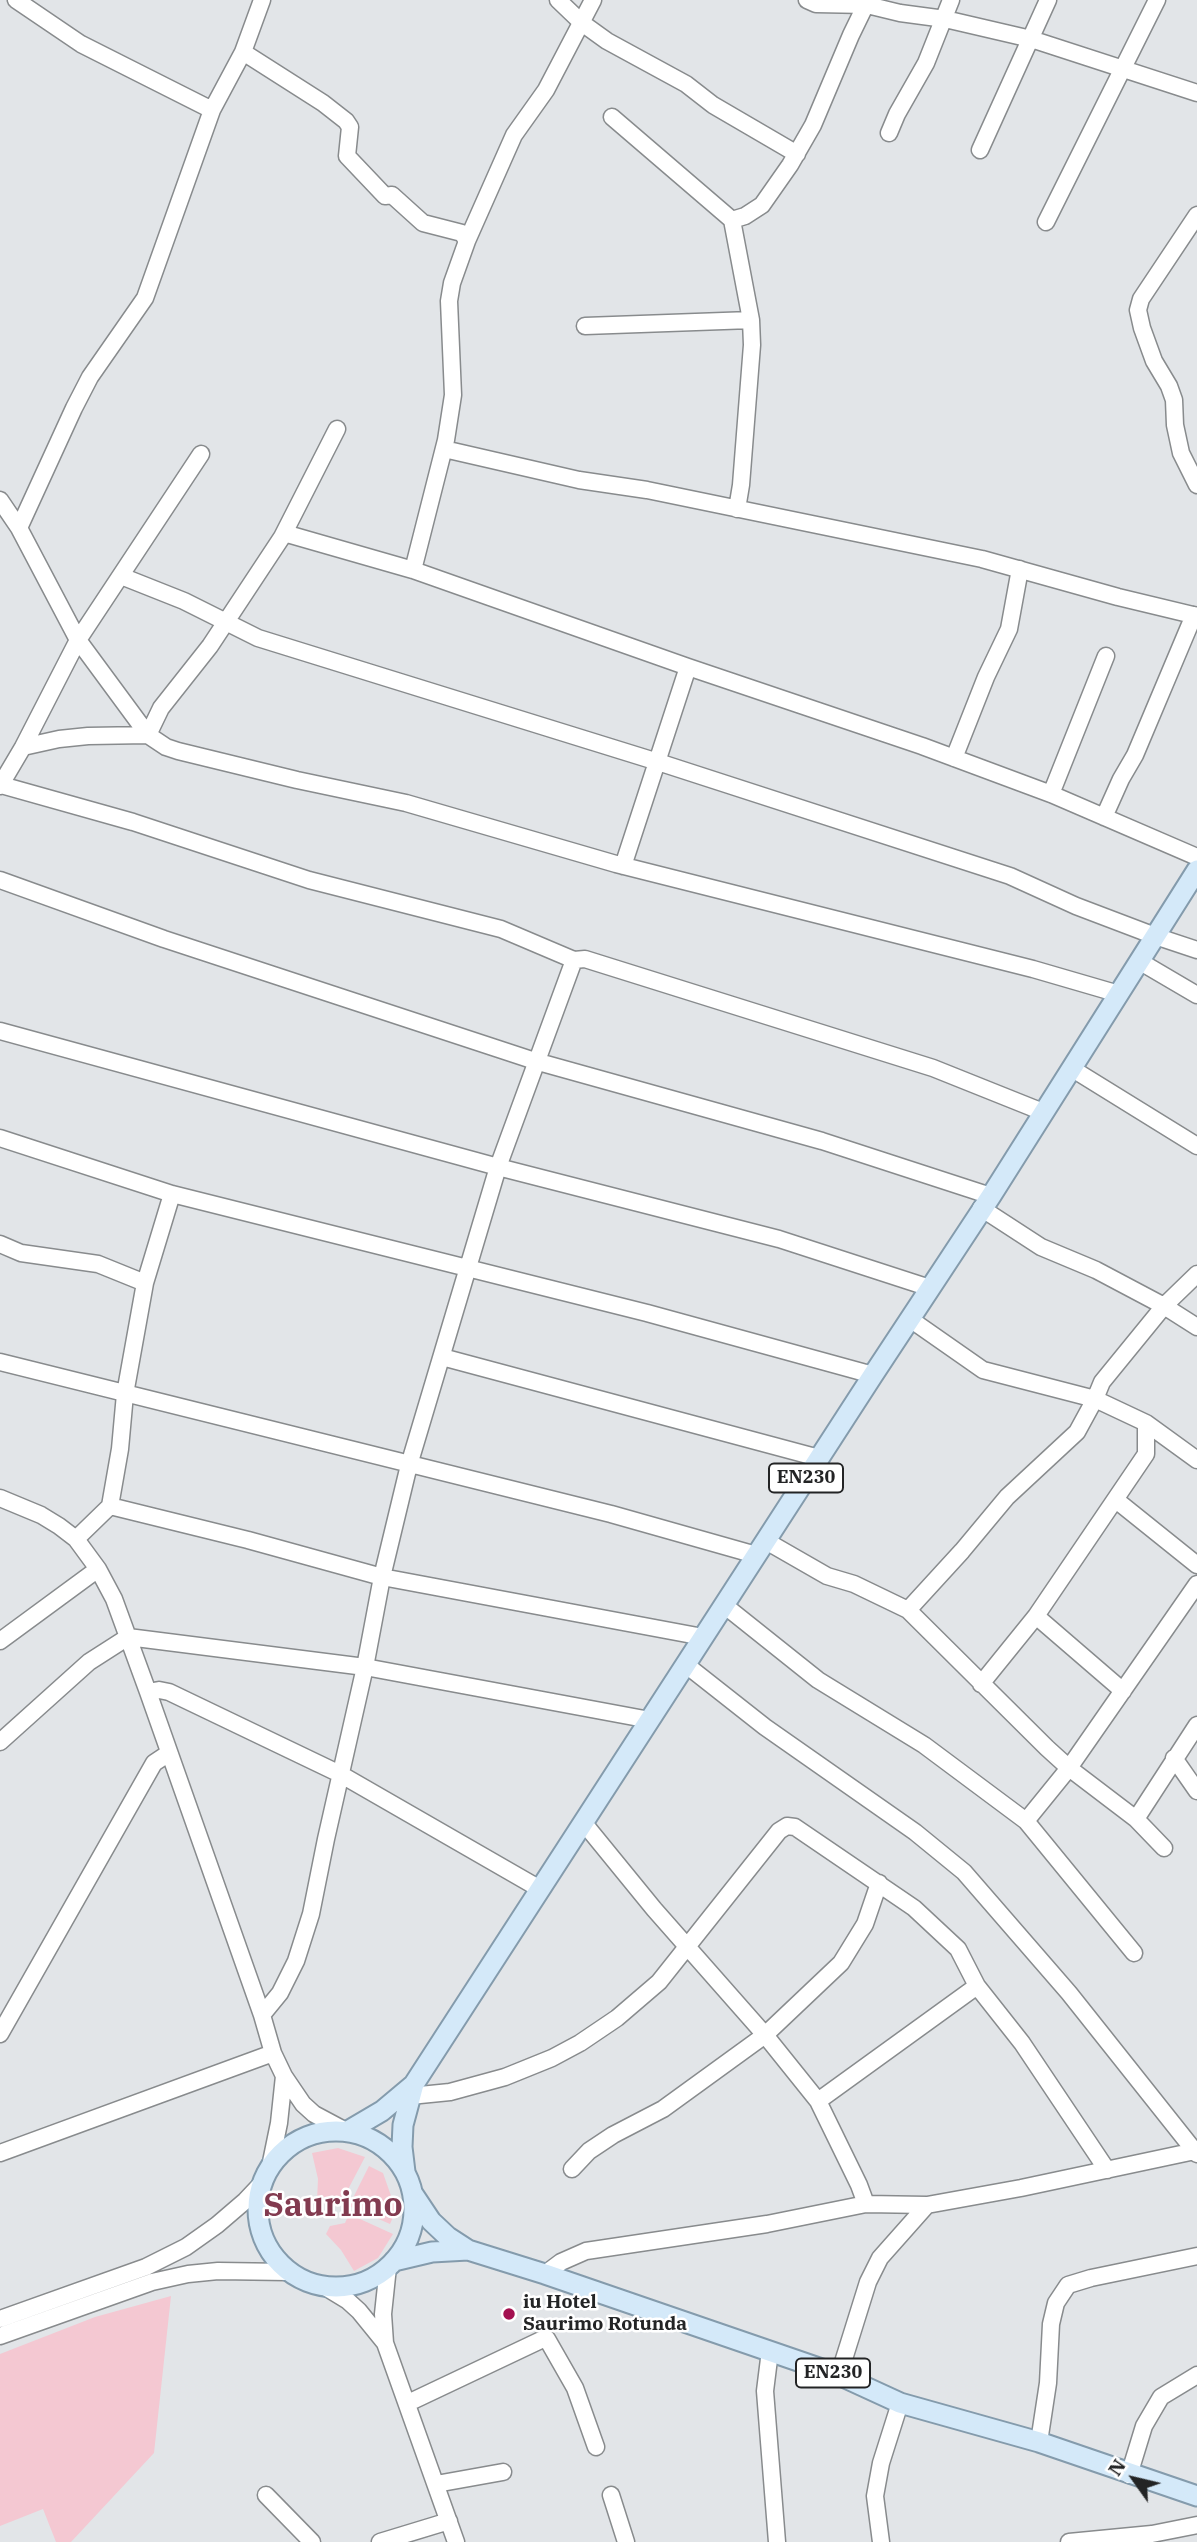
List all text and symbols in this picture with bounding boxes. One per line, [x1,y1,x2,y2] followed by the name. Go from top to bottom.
[769,1464,843,1492] road number: EN230
[263,2186,403,2226] district label: Saurimo
[523,2292,687,2336] place label: iu Hotel Saurimo Rotunda
[501,2306,517,2322] marker: iu Hotel Saurimo Rotunda
[796,2358,870,2388] road number: EN230
[1099,2444,1169,2514] north arrow
[1102,2454,1131,2480] text: N

